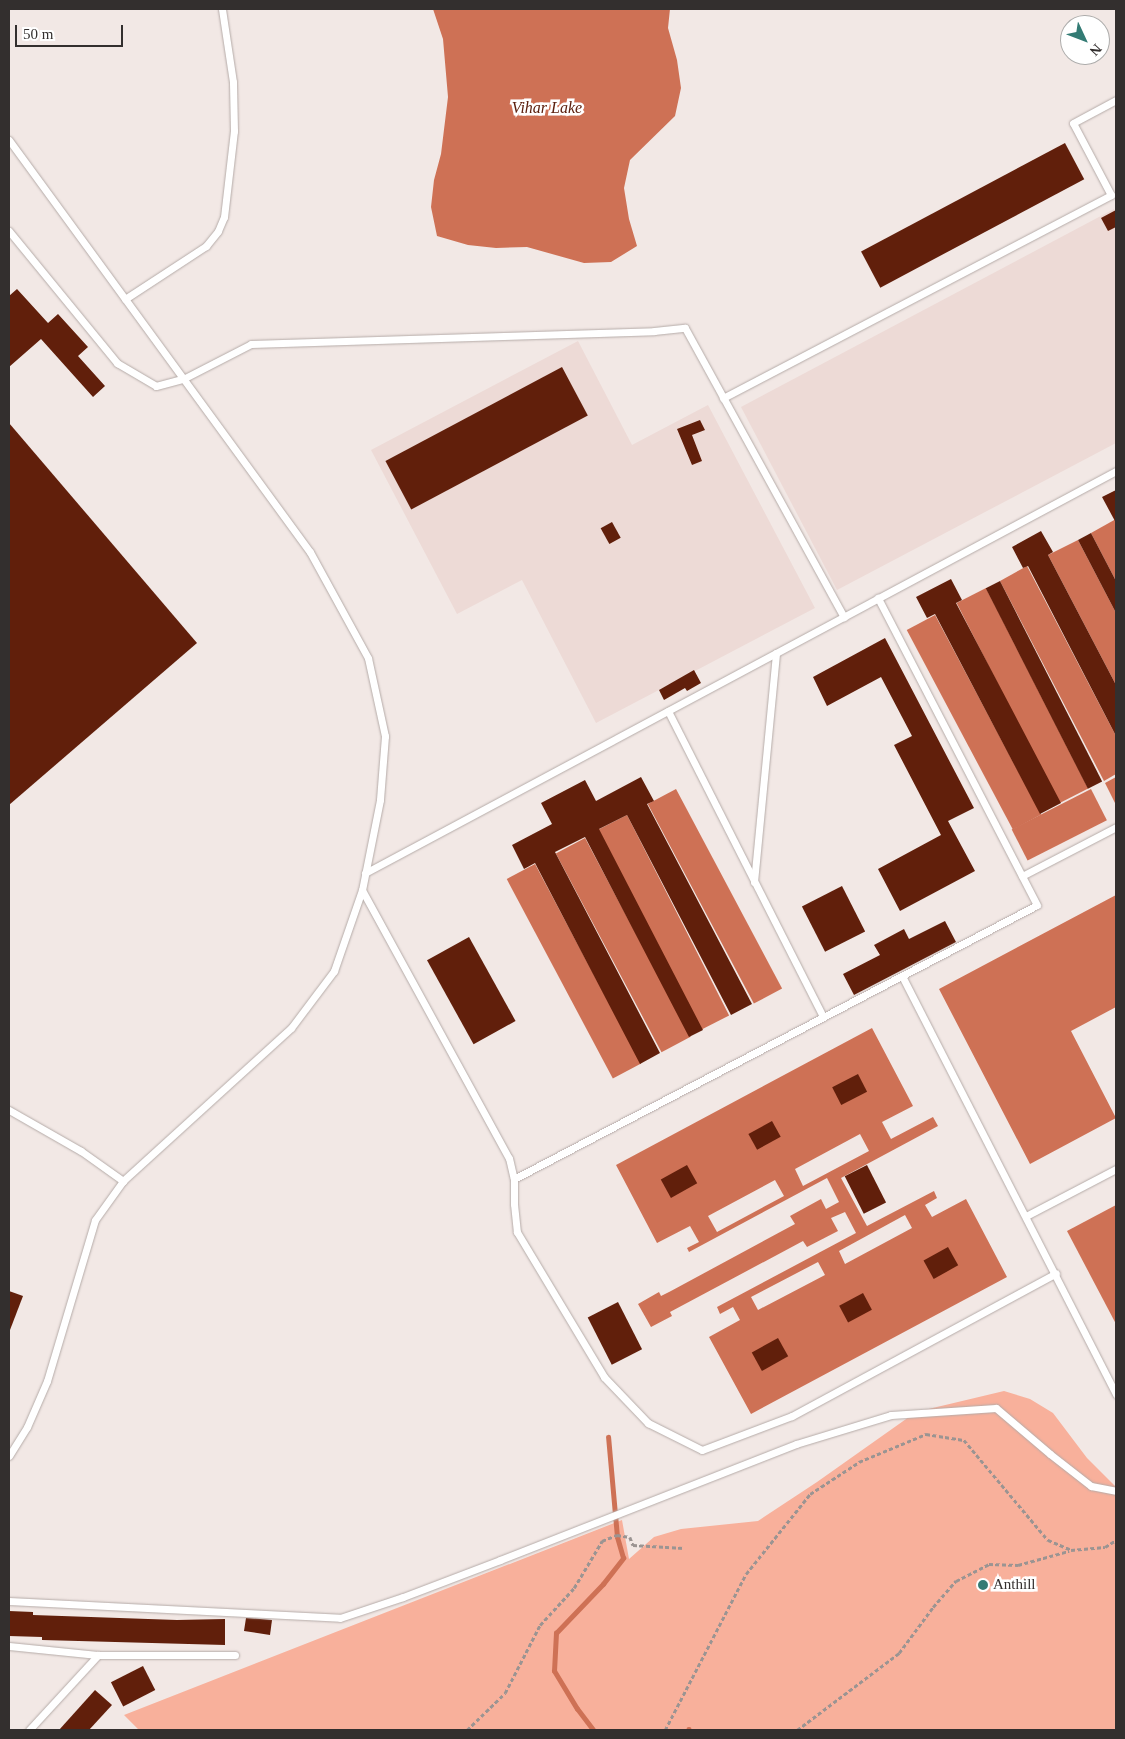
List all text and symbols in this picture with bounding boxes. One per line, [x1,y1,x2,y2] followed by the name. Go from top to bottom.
[18,15,125,47] scale bar
[1060,15,1110,65] north arrow
[23,26,53,42] text: 50 m
[1087,41,1105,59] text: N
[512,98,582,118] water label: Vihar Lake
[993,1576,1036,1594] place label: Anthill
[977,1579,989,1591] marker: Anthill

